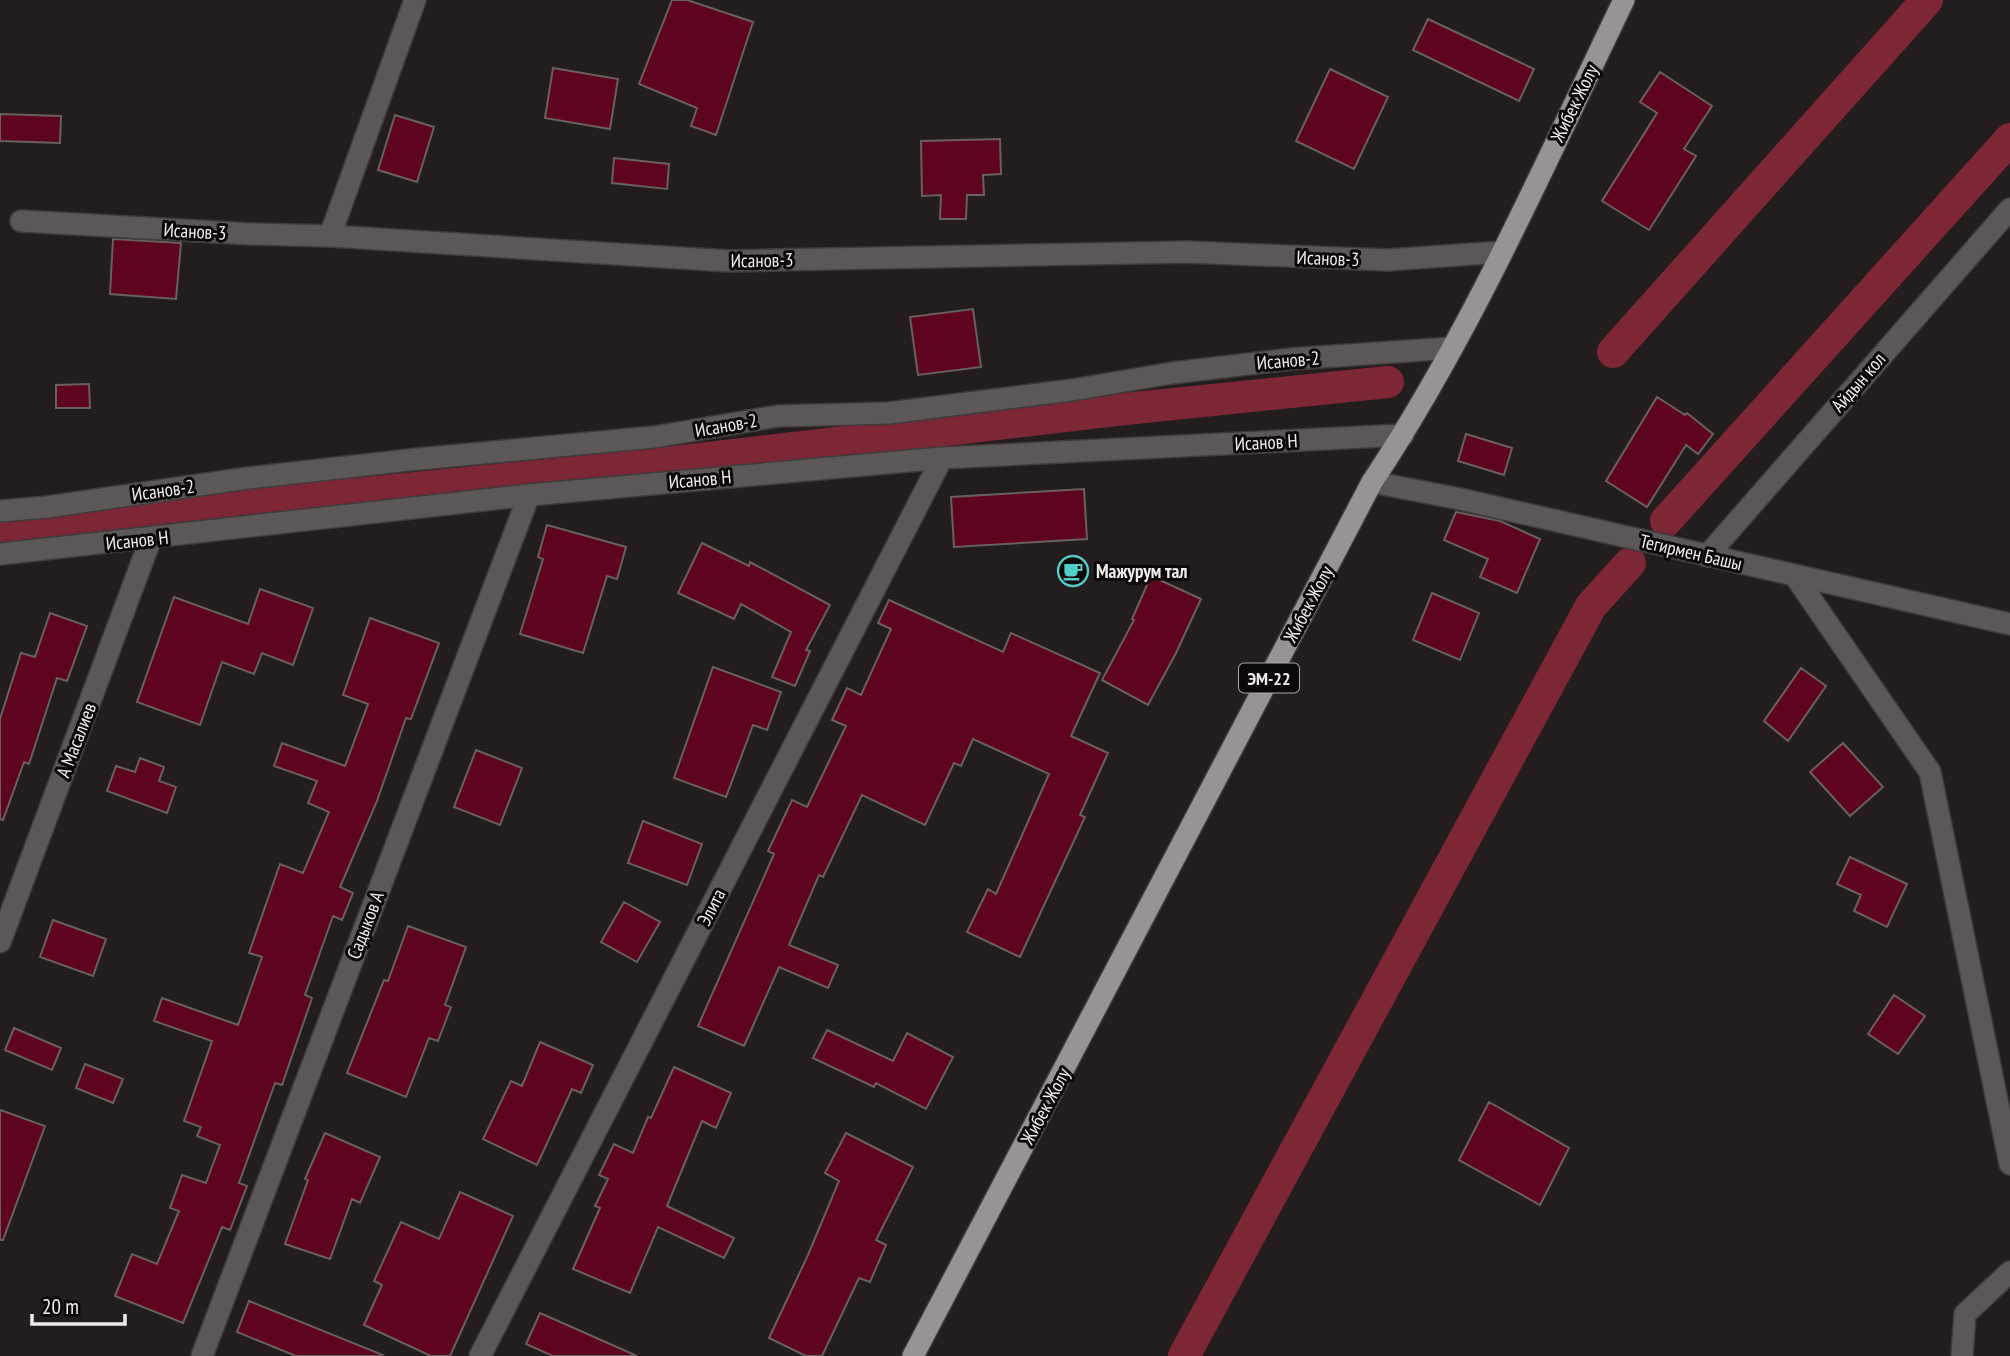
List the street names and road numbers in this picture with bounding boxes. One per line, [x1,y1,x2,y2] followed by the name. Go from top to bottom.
[1545,60,1603,147] street label: Жибек Жолу
[163,217,227,245] street label: Исанов-3
[1296,245,1360,271] street label: Исанов-3
[730,247,794,273] street label: Исанов-3
[1256,345,1320,375] street label: Исанов-2
[1826,347,1890,417] street label: Айдын кол
[693,408,759,442] street label: Исанов-2
[1234,428,1298,456] street label: Исанов Н
[668,464,732,494] street label: Исанов Н
[130,474,196,506] street label: Исанов-2
[104,525,170,555] street label: Исанов Н
[1638,529,1744,575] street label: Тегирмен Башы
[1277,561,1339,647] street label: Жибек Жолу
[1239,664,1299,692] road number: ЭМ-22
[51,699,101,781] street label: А Масалиев
[692,885,730,929] street label: Элита
[341,888,389,962] street label: Садыков А
[1014,1063,1076,1149] street label: Жибек Жолу

